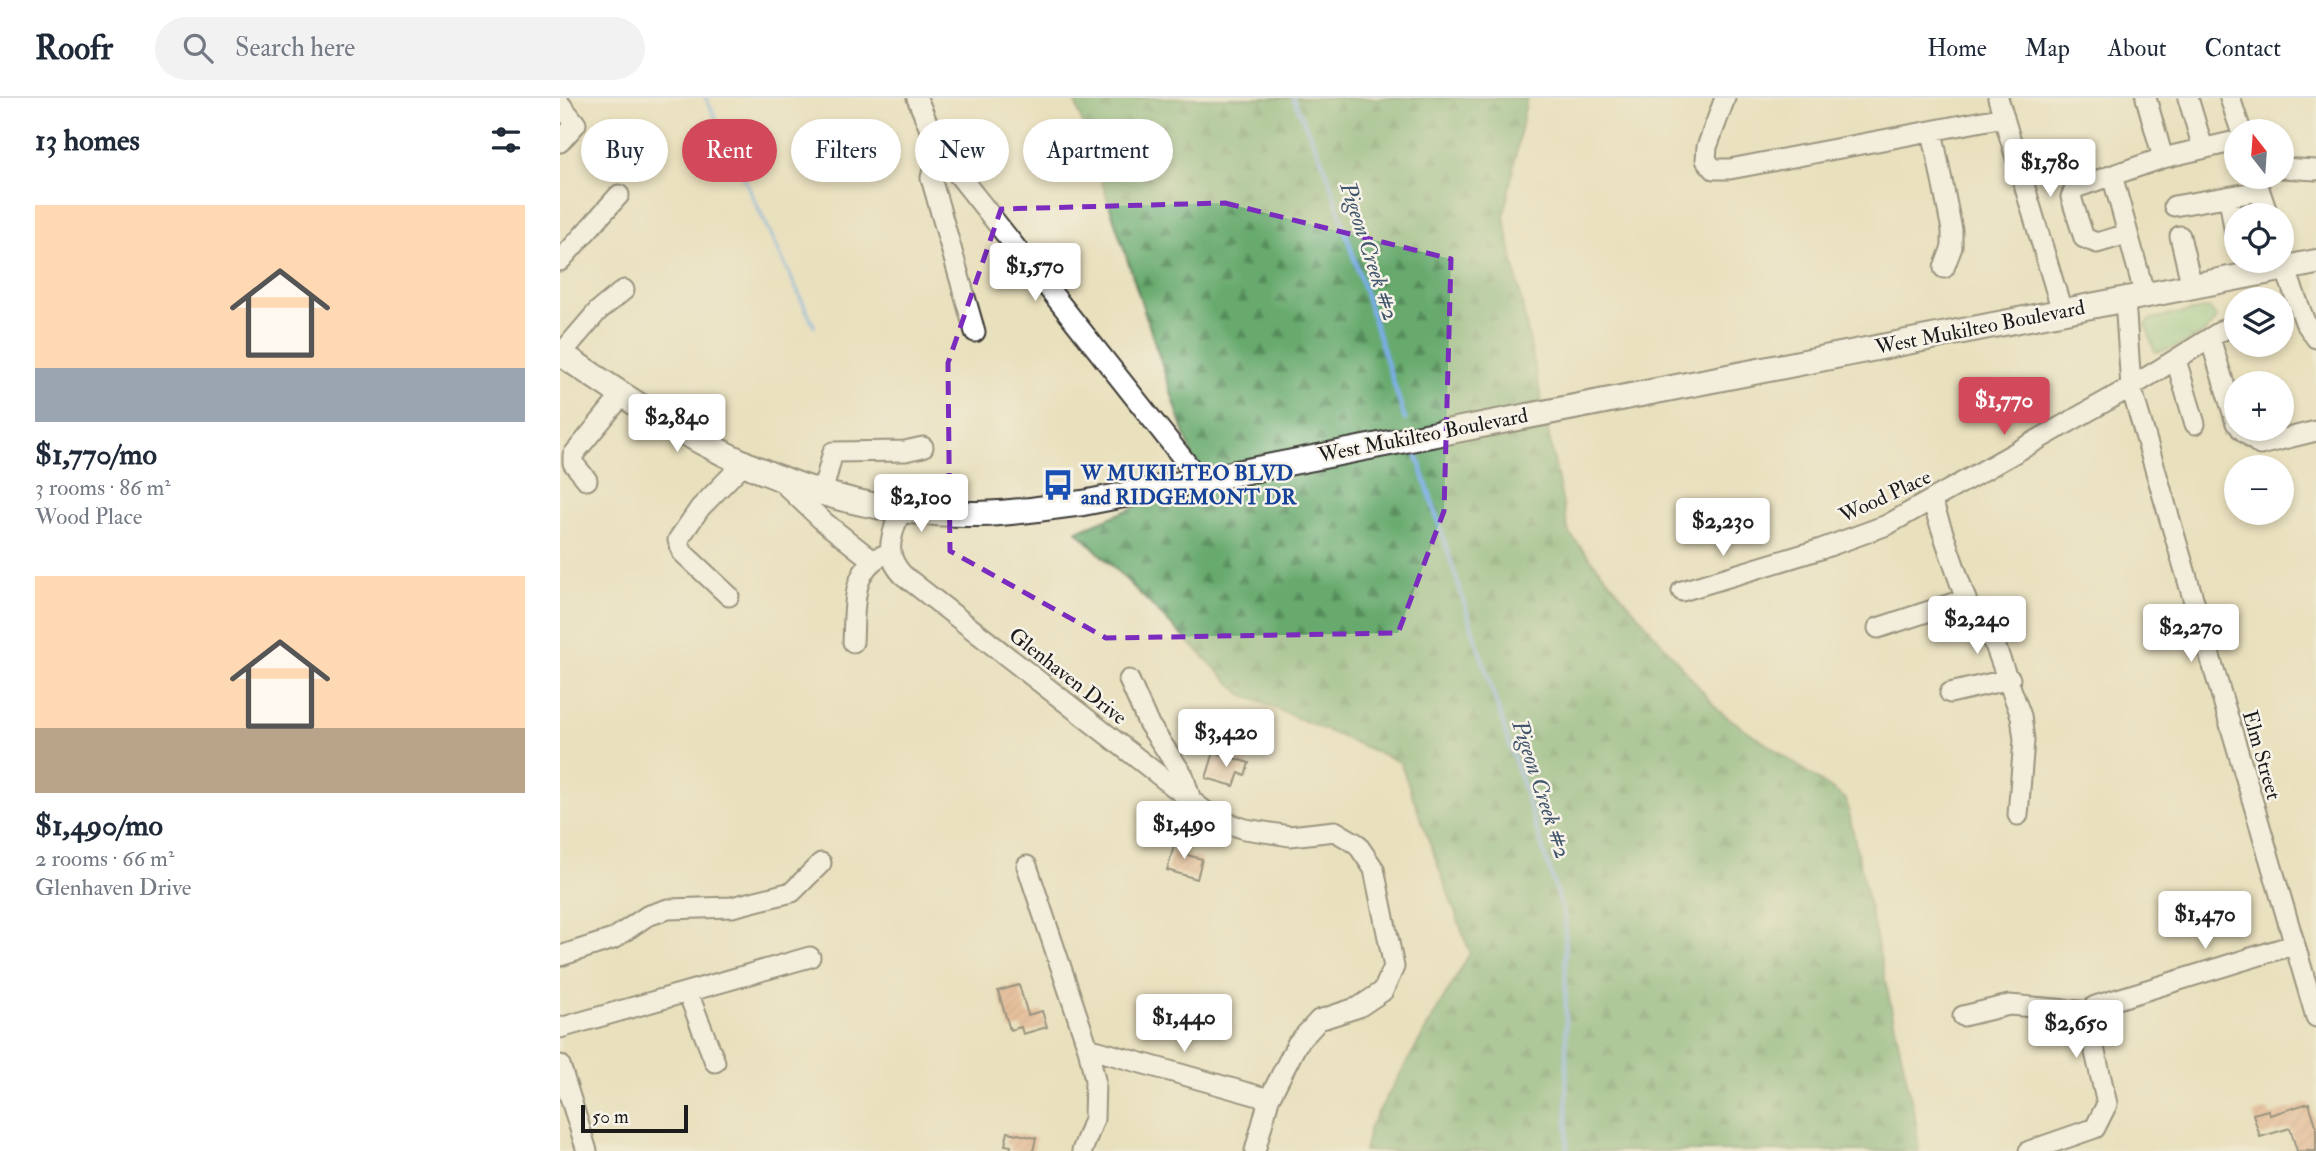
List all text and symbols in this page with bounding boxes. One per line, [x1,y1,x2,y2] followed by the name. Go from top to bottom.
[155,17,645,80] search box
[35,28,113,69] text: Roofr
[179,29,217,67] icon: search
[235,32,355,64] text: Search here
[1927,33,1987,64] text: Home
[2025,33,2070,64] text: Map
[2108,33,2167,64] text: About
[2205,33,2281,64] text: Contact
[581,119,668,182] chip: Buy
[682,119,777,182] chip: Rent
[791,119,901,182] chip: Filters
[915,119,1009,182] chip: New
[1023,119,1173,182] chip: Apartment
[2224,119,2294,189] north arrow
[2224,119,2294,525] map controls
[487,121,525,159] icon: filters
[35,122,140,159] text: 13 homes
[1993,140,2107,199] pin: $1,780
[2021,147,2079,176] text: $1,780
[1333,177,1406,324] water label: Pigeon Creek #2
[2224,203,2294,273] button: locate
[978,244,1092,303] pin: $1,570
[217,250,343,376] icon: home
[1006,251,1064,280] text: $1,570
[2224,287,2294,357] button: layers
[1872,294,2088,361] street label: West Mukilteo Boulevard
[2224,371,2294,441] button: +
[1947,378,2061,437] pin: $1,770
[1975,385,2033,414] text: $1,770
[620,394,734,454] pin: $2,840
[644,402,710,431] text: $2,840
[1315,402,1531,469] street label: West Mukilteo Boulevard
[35,436,157,473] text: $1,770/mo
[2224,455,2294,525] button: −
[1080,460,1297,511] place label: W MUKILTEO BLVD and RIDGEMONT DR
[1834,463,1936,530] street label: Wood Place
[1041,468,1075,502] bus stop icon: W MUKILTEO BLVD and RIDGEMONT DR
[35,473,171,502] text: 3 rooms · 86 m²
[864,474,978,534] pin: $2,100
[890,482,952,511] text: $2,100
[1666,498,1780,558] pin: $2,230
[35,502,142,531] text: Wood Place
[1692,506,1754,535] text: $2,230
[1920,596,2034,656] pin: $2,240
[1944,604,2010,633] text: $2,240
[2134,604,2248,664] pin: $2,270
[2159,612,2223,641] text: $2,270
[217,621,343,747] icon: home
[1003,622,1132,731] street label: Glenhaven Drive
[2236,707,2287,803] street label: Elm Street
[1169,710,1283,769] pin: $3,420
[1505,715,1578,862] water label: Pigeon Creek #2
[1194,717,1258,746] text: $3,420
[1127,802,1241,861] pin: $1,490
[35,807,163,844] text: $1,490/mo
[1152,809,1216,838] text: $1,490
[35,844,174,873] text: 2 rooms · 66 m²
[35,873,191,902] text: Glenhaven Drive
[2148,892,2262,951] pin: $1,470
[2174,899,2236,928] text: $1,470
[1127,995,1241,1054] pin: $1,440
[2019,1000,2133,1060] pin: $2,650
[1152,1002,1216,1031] text: $1,440
[2044,1008,2108,1037] text: $2,650
[581,1102,688,1134] scale bar
[592,1105,629,1129] text: 50 m

